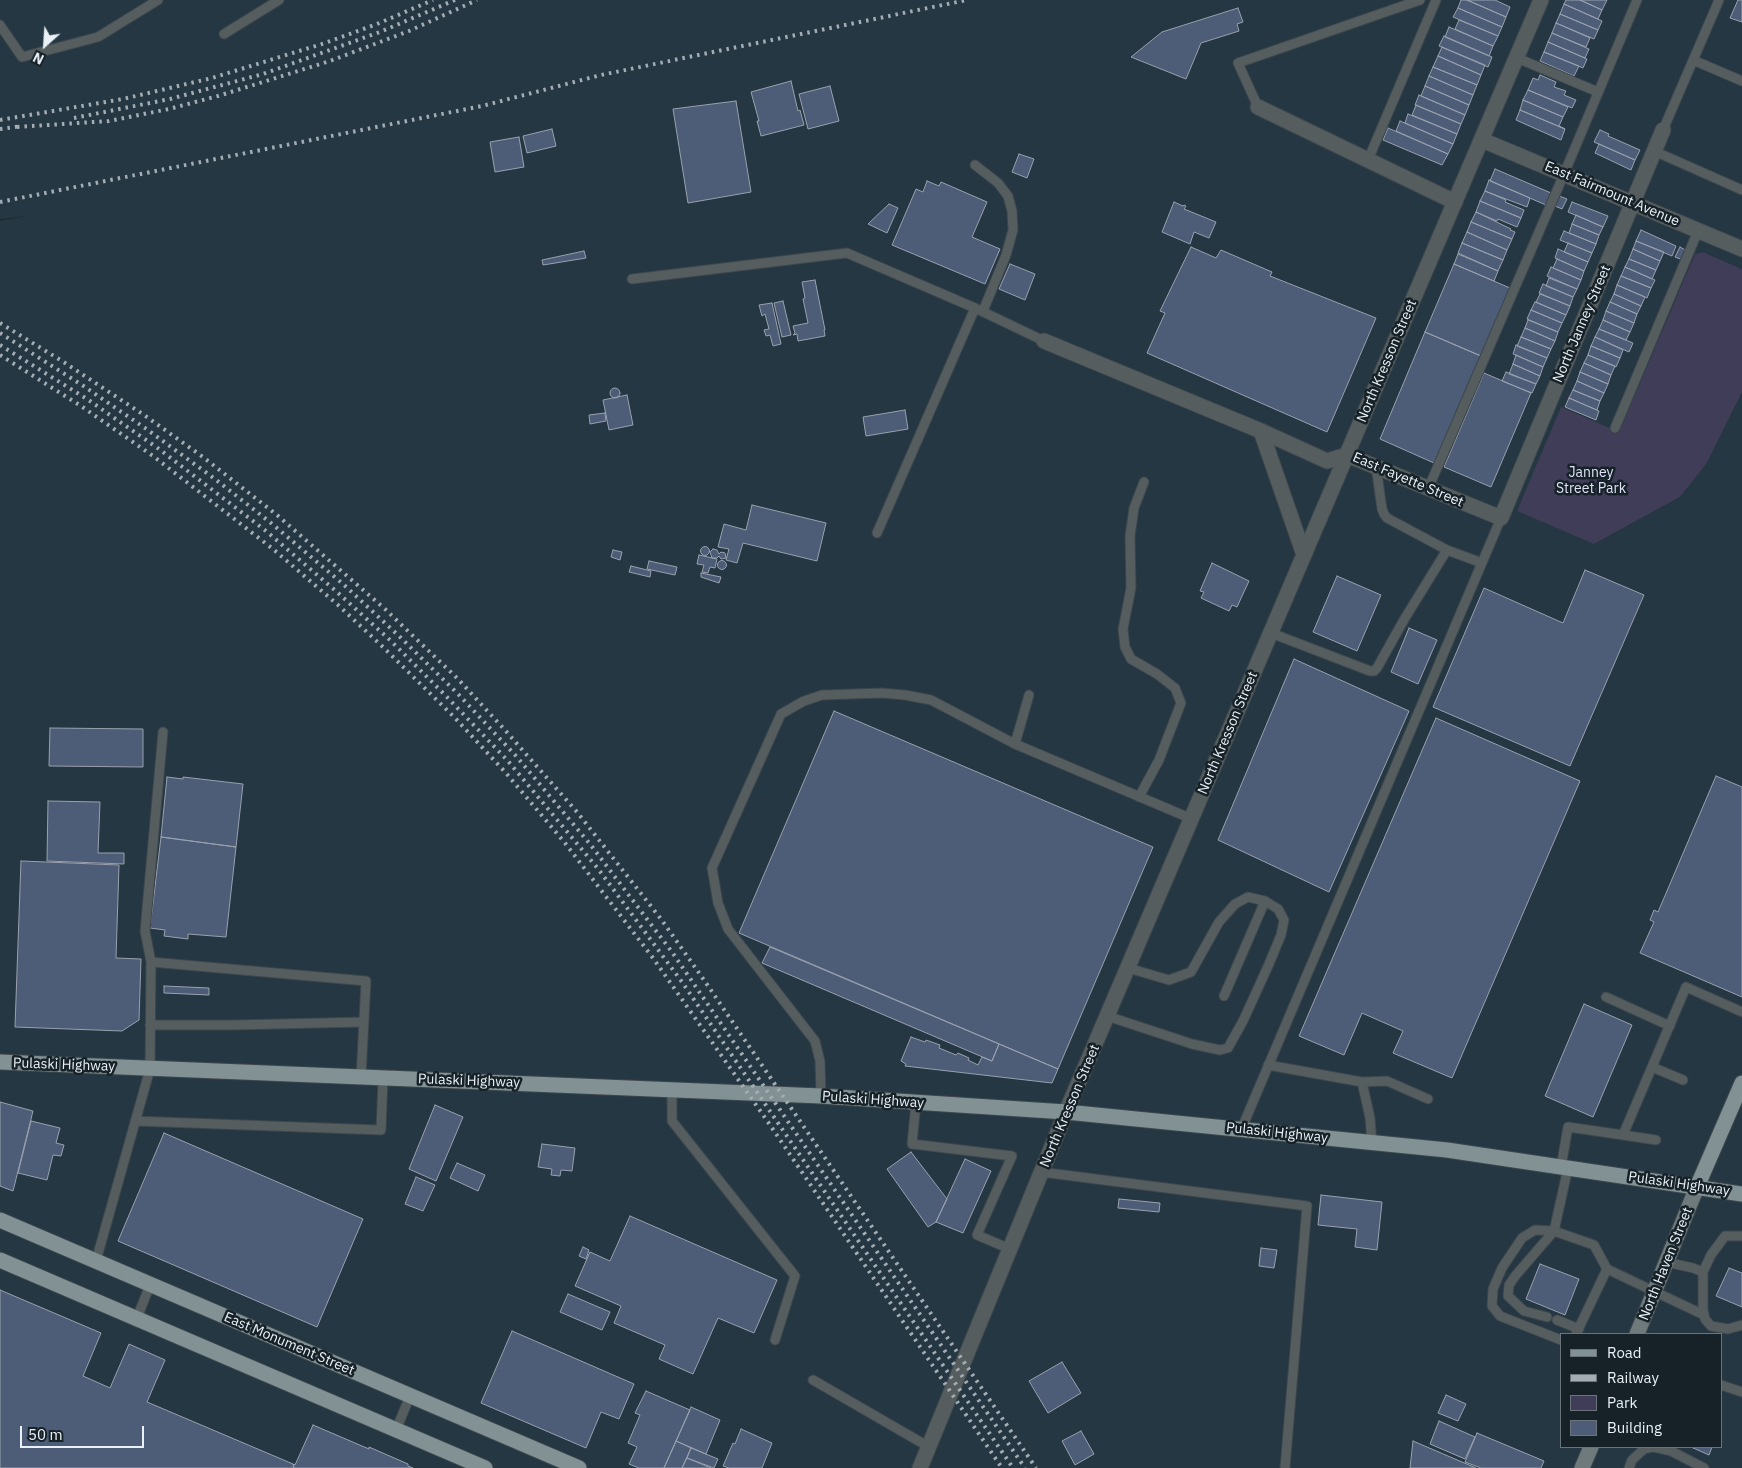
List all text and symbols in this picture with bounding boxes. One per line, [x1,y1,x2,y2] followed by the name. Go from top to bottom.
[20,20,70,70] north arrow
[30,48,47,69] text: N
[1542,158,1682,230] street label: East Fairmount Avenue
[1550,263,1614,385] street label: North Janney Street
[1354,297,1420,425] street label: North Kresson Street
[1350,449,1466,511] street label: East Fayette Street
[1556,465,1626,498] park label: Janney Street Park
[1195,669,1261,797] street label: North Kresson Street
[1037,1042,1103,1170] street label: North Kresson Street
[13,1055,115,1075] street label: Pulaski Highway
[418,1071,520,1091] street label: Pulaski Highway
[821,1088,925,1112] street label: Pulaski Highway
[1225,1119,1329,1147] street label: Pulaski Highway
[1627,1169,1731,1199] street label: Pulaski Highway
[1636,1205,1696,1323] street label: North Haven Street
[221,1309,357,1379] street label: East Monument Street
[1560,1333,1722,1448] legend
[1607,1343,1642,1362] text: Road
[1607,1368,1659,1387] text: Railway
[1607,1393,1637,1412] text: Park
[22,1416,146,1448] scale bar
[1607,1418,1662,1437] text: Building
[28,1425,63,1444] text: 50 m

